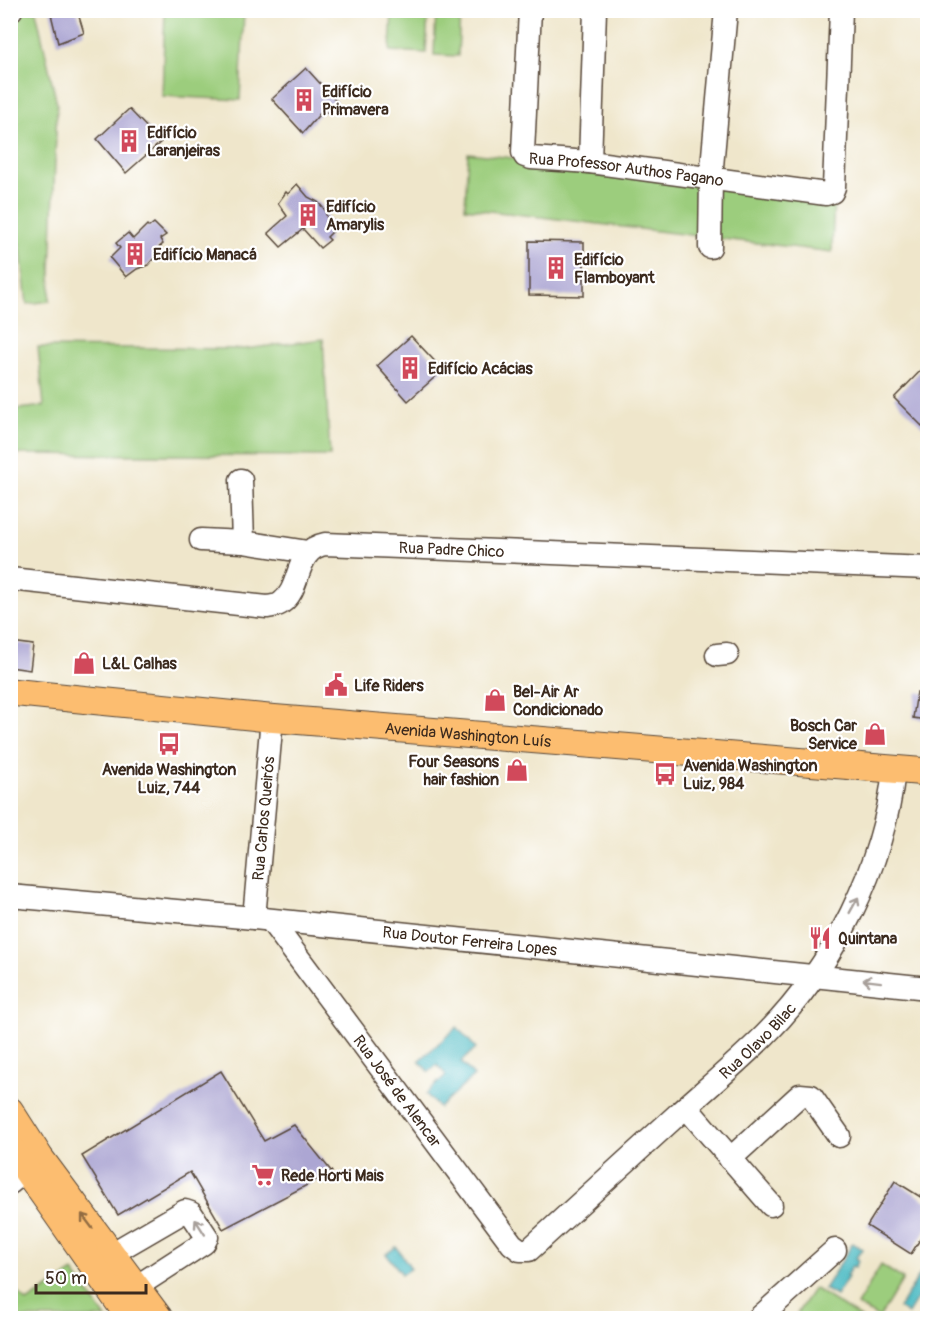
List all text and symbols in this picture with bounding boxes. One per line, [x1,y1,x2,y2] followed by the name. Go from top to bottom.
[322,82,389,120] place label: Edifício Primavera
[291,87,317,113] building icon: Edifício Primavera
[147,123,221,161] place label: Edifício Laranjeiras
[116,128,142,154] building icon: Edifício Laranjeiras
[528,149,725,191] street label: Rua Professor Authos Pagano
[326,197,385,235] place label: Edifício Amarylis
[295,202,321,228] building icon: Edifício Amarylis
[122,241,148,267] building icon: Edifício Manacá
[153,245,257,265] place label: Edifício Manacá
[574,250,655,288] place label: Edifício Flamboyant
[543,255,569,281] building icon: Edifício Flamboyant
[397,355,423,381] building icon: Edifício Acácias
[428,359,533,379] place label: Edifício Acácias
[398,538,505,562] street label: Rua Padre Chico
[71,650,97,676] shop icon: L&L Calhas
[102,654,178,674] place label: L&L Calhas
[323,672,349,698] public building icon: Life Riders
[354,676,424,696] place label: Life Riders
[513,682,603,720] place label: Bel-Air Ar Condicionado
[482,687,508,713] shop icon: Bel-Air Ar Condicionado
[790,716,858,754] place label: Bosch Car Service
[384,719,552,752] street label: Avenida Washington Luís
[862,721,888,747] shop icon: Bosch Car Service
[156,731,182,757] bus stop icon: Avenida Washington Luiz, 744
[408,752,500,790] place label: Four Seasons hair fashion
[248,756,280,881] street label: Rua Carlos Queirós
[683,756,818,794] place label: Avenida Washington Luiz, 984
[504,757,530,783] shop icon: Four Seasons hair fashion
[102,760,236,798] place label: Avenida Washington Luiz, 744
[652,761,678,787] bus stop icon: Avenida Washington Luiz, 984
[849,897,861,914] one-way arrow
[382,922,558,960] street label: Rua Doutor Ferreira Lopes
[807,925,833,951] restaurant icon: Quintana
[838,929,898,949] place label: Quintana
[862,975,882,986] one-way arrow
[716,999,801,1084] street label: Rua Olavo Bilac
[349,1031,446,1152] street label: Rua José de Alencar
[250,1162,276,1188] supermarket icon: Rede Horti Mais
[281,1166,385,1186] place label: Rede Horti Mais
[80,1213,93,1229] one-way arrow
[194,1219,206,1235] one-way arrow
[36,1257,146,1295] scale bar
[45,1267,87,1290] text: 50 m

